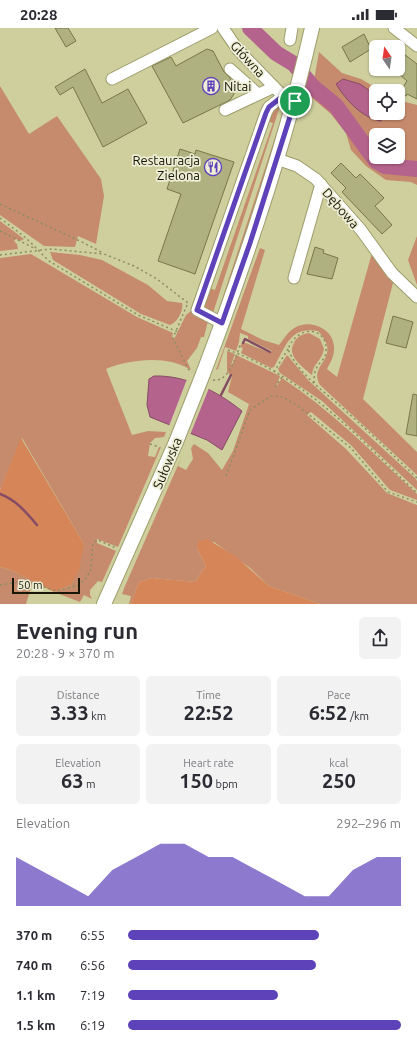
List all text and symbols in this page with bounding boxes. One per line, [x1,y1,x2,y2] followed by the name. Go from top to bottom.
[20,6,58,23] text: 20:28
[228,38,268,80] street label: Główna
[369,40,405,76] north arrow
[369,40,405,164] map controls
[201,76,221,96] building icon: Nitai
[224,79,251,93] place label: Nitai
[278,84,312,118] pin
[369,84,405,120] button: locate
[284,90,306,112] icon: arrive
[369,128,405,164] button: layers
[132,153,200,182] place label: Restauracja Zielona
[203,157,223,177] restaurant icon: Restauracja Zielona
[320,185,362,231] street label: Dębowa
[150,435,184,491] street label: Sułowska
[12,576,80,595] scale bar
[18,579,42,591] text: 50 m
[359,617,401,659] button: share
[16,618,138,643] text: Evening run
[16,646,115,660] text: 20:28 · 9 × 370 m
[57,689,99,701] text: Distance
[196,689,221,701] text: Time
[327,689,350,701] text: Pace
[50,701,89,724] text: 3.33
[183,701,234,724] text: 22:52
[309,701,347,724] text: 6:52
[89,710,106,722] text: km
[347,710,369,722] text: /km
[55,757,101,769] text: Elevation
[183,757,234,769] text: Heart rate
[329,757,348,769] text: kcal
[61,769,83,792] text: 63
[179,769,213,792] text: 150
[322,769,356,792] text: 250
[83,778,95,790] text: m
[213,778,238,790] text: bpm
[16,816,70,830] text: Elevation
[336,816,401,830] text: 292–296 m
[16,928,52,942] text: 370 m
[80,928,105,942] text: 6:55
[16,958,52,972] text: 740 m
[80,958,105,972] text: 6:56
[16,988,55,1002] text: 1.1 km
[80,988,105,1002] text: 7:19
[16,1018,55,1032] text: 1.5 km
[80,1018,105,1032] text: 6:19

